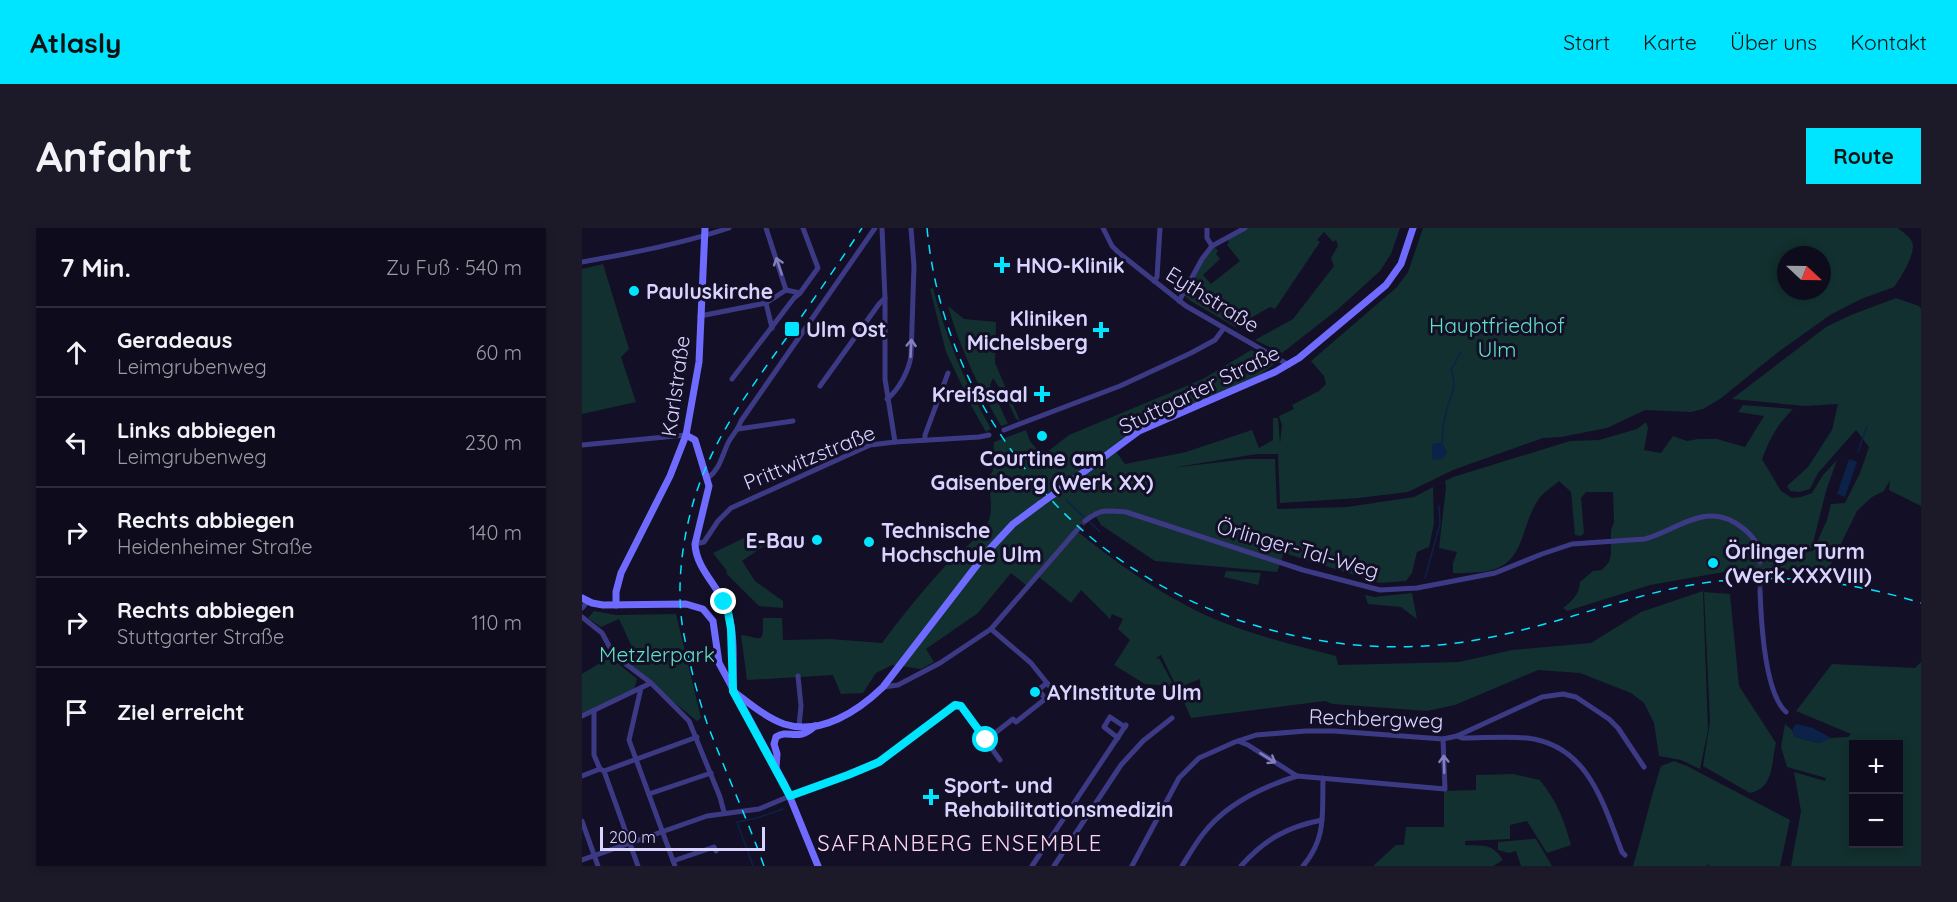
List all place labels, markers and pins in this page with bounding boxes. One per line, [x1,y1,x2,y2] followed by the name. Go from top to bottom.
[1016,252,1125,278] place label: HNO-Klinik
[993,256,1011,274] marker: HNO-Klinik
[646,278,773,304] place label: Pauluskirche
[627,284,641,298] marker: Pauluskirche
[967,305,1088,355] place label: Kliniken Michelsberg
[806,316,886,342] place label: Ulm Ost
[783,320,801,338] marker: Ulm Ost
[1092,321,1110,339] marker: Kliniken Michelsberg
[932,381,1028,407] place label: Kreißsaal
[1033,385,1051,403] marker: Kreißsaal
[1035,429,1049,443] marker: Courtine am Gaisenberg (Werk XX)
[930,445,1154,495] place label: Courtine am Gaisenberg (Werk XX)
[881,517,1042,567] place label: Technische Hochschule Ulm
[746,527,805,553] place label: E-Bau
[810,533,824,547] marker: E-Bau
[862,535,876,549] marker: Technische Hochschule Ulm
[1725,538,1872,588] place label: Örlinger Turm (Werk XXXVIII)
[1706,556,1720,570] marker: Örlinger Turm (Werk XXXVIII)
[1047,679,1202,705] place label: AYInstitute Ulm
[1028,685,1042,699] marker: AYInstitute Ulm
[944,772,1174,822] place label: Sport- und Rehabilitationsmedizin
[922,788,940,806] marker: Sport- und Rehabilitationsmedizin

